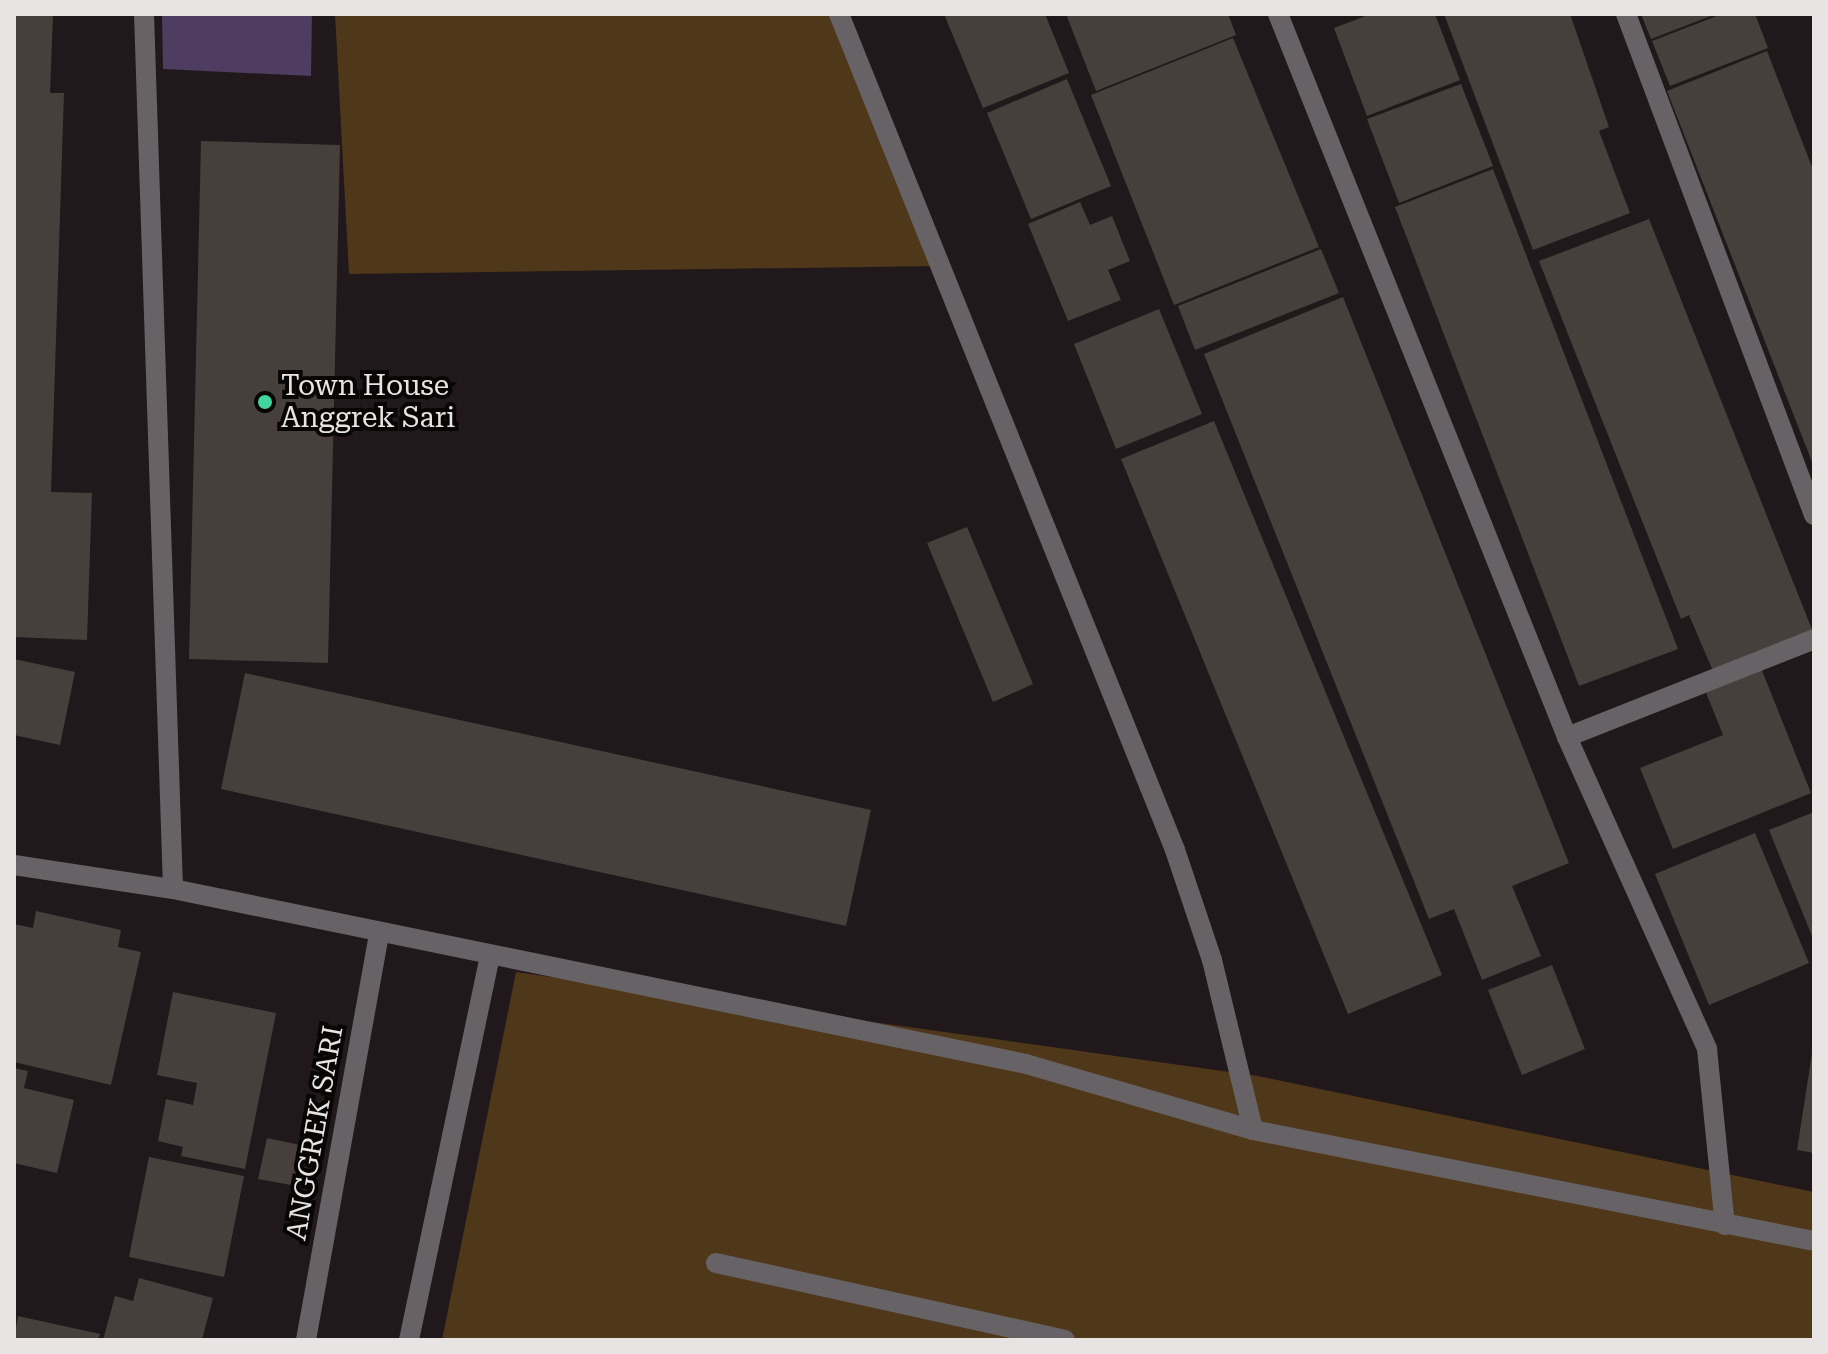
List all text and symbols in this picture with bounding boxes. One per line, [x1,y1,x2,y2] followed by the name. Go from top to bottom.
[281,369,455,435] place label: Town House Anggrek Sari
[256,393,274,411] marker: Town House Anggrek Sari
[280,1023,350,1243] street label: ANGGREK SARI

